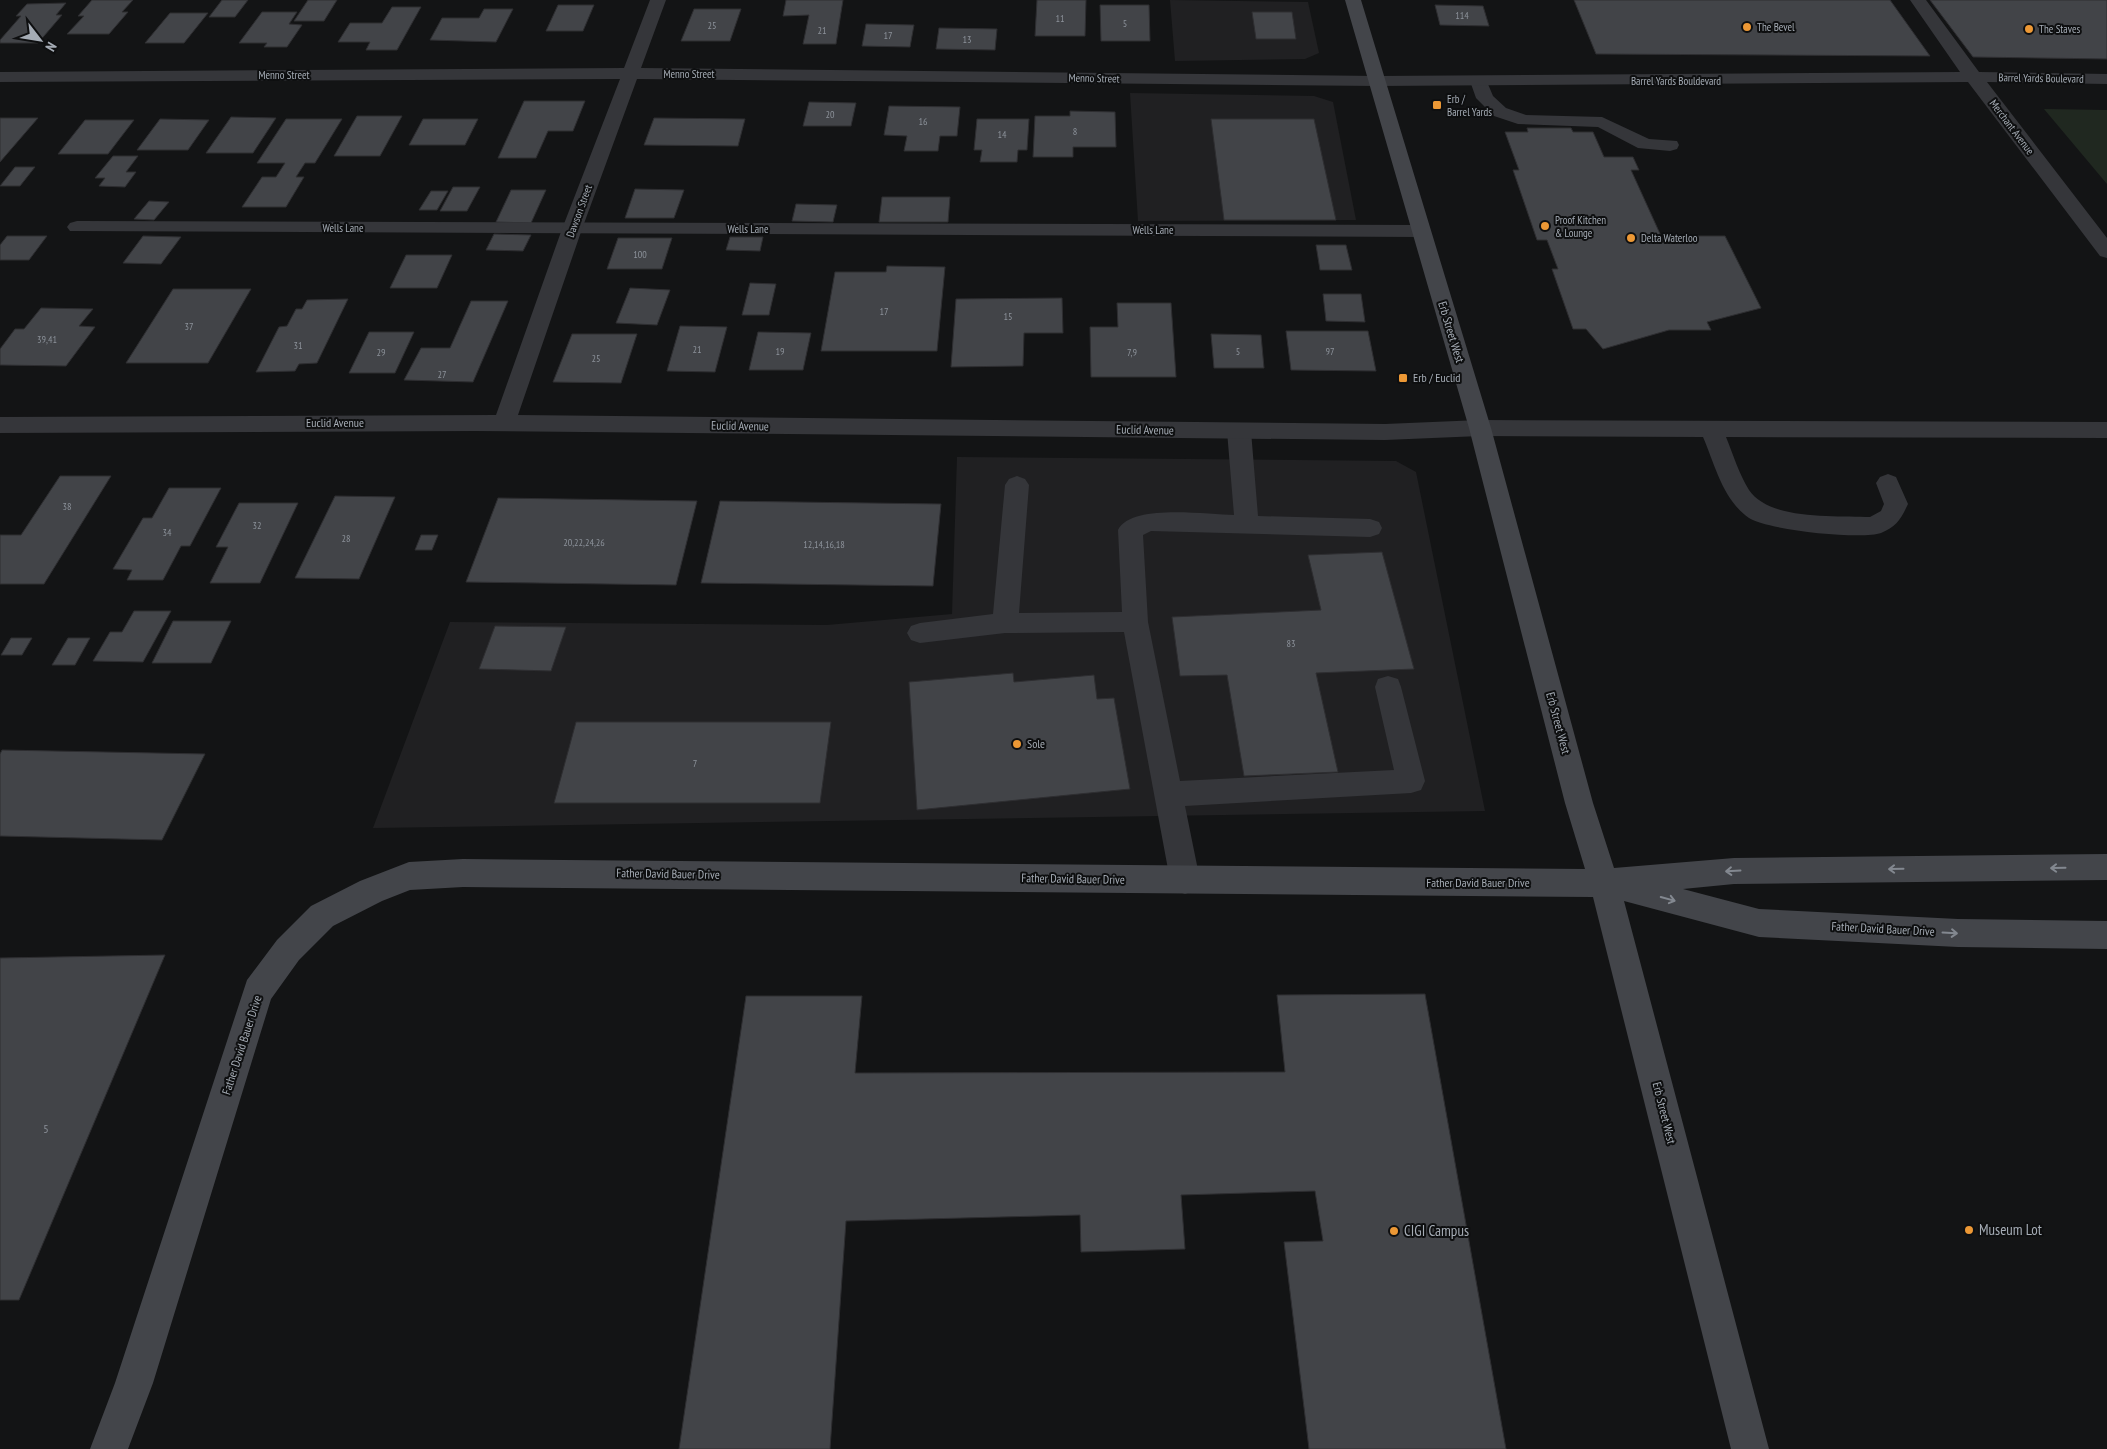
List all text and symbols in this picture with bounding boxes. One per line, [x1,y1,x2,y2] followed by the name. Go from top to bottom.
[1455,9,1469,22] house number: 114
[1056,12,1065,25] house number: 11
[15,15,65,65] north arrow
[1123,17,1127,30] house number: 5
[708,19,717,32] house number: 25
[1757,20,1795,34] place label: The Bevel
[1741,21,1753,33] marker: The Bevel
[2039,22,2081,36] place label: The Staves
[2023,23,2035,35] marker: The Staves
[818,24,827,37] house number: 21
[884,29,893,42] house number: 17
[963,33,972,46] house number: 13
[41,39,61,55] text: N
[663,67,715,81] street label: Menno Street
[258,68,310,82] street label: Menno Street
[1998,70,2084,86] street label: Barrel Yards Boulevard
[1068,71,1120,85] street label: Menno Street
[1631,74,1721,88] street label: Barrel Yards Bouldevard
[1447,92,1492,119] place label: Erb / Barrel Yards
[1987,97,2038,158] street label: Merchant Avenue
[1431,99,1443,111] marker: Erb / Barrel Yards
[826,108,835,121] house number: 20
[919,115,928,128] house number: 16
[1073,125,1077,138] house number: 8
[998,128,1007,141] house number: 14
[563,183,595,239] street label: Dawson Street
[1555,213,1606,240] place label: Proof Kitchen & Lounge
[1539,220,1551,232] marker: Proof Kitchen & Lounge
[323,221,364,235] street label: Wells Lane
[728,222,769,236] street label: Wells Lane
[1133,223,1174,237] street label: Wells Lane
[1641,231,1698,245] place label: Delta Waterloo
[1625,232,1637,244] marker: Delta Waterloo
[633,248,647,261] house number: 100
[1435,299,1468,365] street label: Erb Street West
[880,305,889,318] house number: 17
[1004,310,1013,323] house number: 15
[185,320,194,333] house number: 37
[37,333,57,346] house number: 39,41
[294,339,303,352] house number: 31
[693,343,702,356] house number: 21
[776,345,785,358] house number: 19
[1236,345,1240,358] house number: 5
[1326,345,1335,358] house number: 97
[377,346,386,359] house number: 29
[1127,346,1137,359] house number: 7,9
[592,352,601,365] house number: 25
[438,368,447,381] house number: 27
[1413,370,1461,385] place label: Erb / Euclid
[1397,372,1409,384] marker: Erb / Euclid
[306,415,364,430] street label: Euclid Avenue
[711,417,769,434] street label: Euclid Avenue
[1116,421,1174,438] street label: Euclid Avenue
[63,500,72,513] house number: 38
[253,519,262,532] house number: 32
[163,526,172,539] house number: 34
[342,532,351,545] house number: 28
[563,536,605,549] house number: 20,22,24,26
[803,538,845,551] house number: 12,14,16,18
[1287,637,1296,650] house number: 83
[1543,690,1574,756] street label: Erb Street West
[1027,736,1045,751] place label: Sole
[1011,738,1023,750] marker: Sole
[693,757,697,770] house number: 7
[2051,863,2067,872] one-way arrow
[1888,864,1904,874] one-way arrow
[616,865,720,882] street label: Father David Bauer Drive
[1726,867,1742,876] one-way arrow
[1021,870,1125,887] street label: Father David Bauer Drive
[1426,875,1530,890] street label: Father David Bauer Drive
[1660,895,1676,904] one-way arrow
[1831,918,1935,939] street label: Father David Bauer Drive
[1941,928,1957,937] one-way arrow
[218,993,265,1096] street label: Father David Bauer Drive
[1650,1080,1680,1146] street label: Erb Street West
[43,1121,49,1136] house number: 5
[1979,1220,2042,1239] place label: Museum Lot
[1404,1221,1469,1240] place label: CIGI Campus
[1963,1224,1975,1236] marker: Museum Lot
[1388,1225,1400,1237] marker: CIGI Campus

